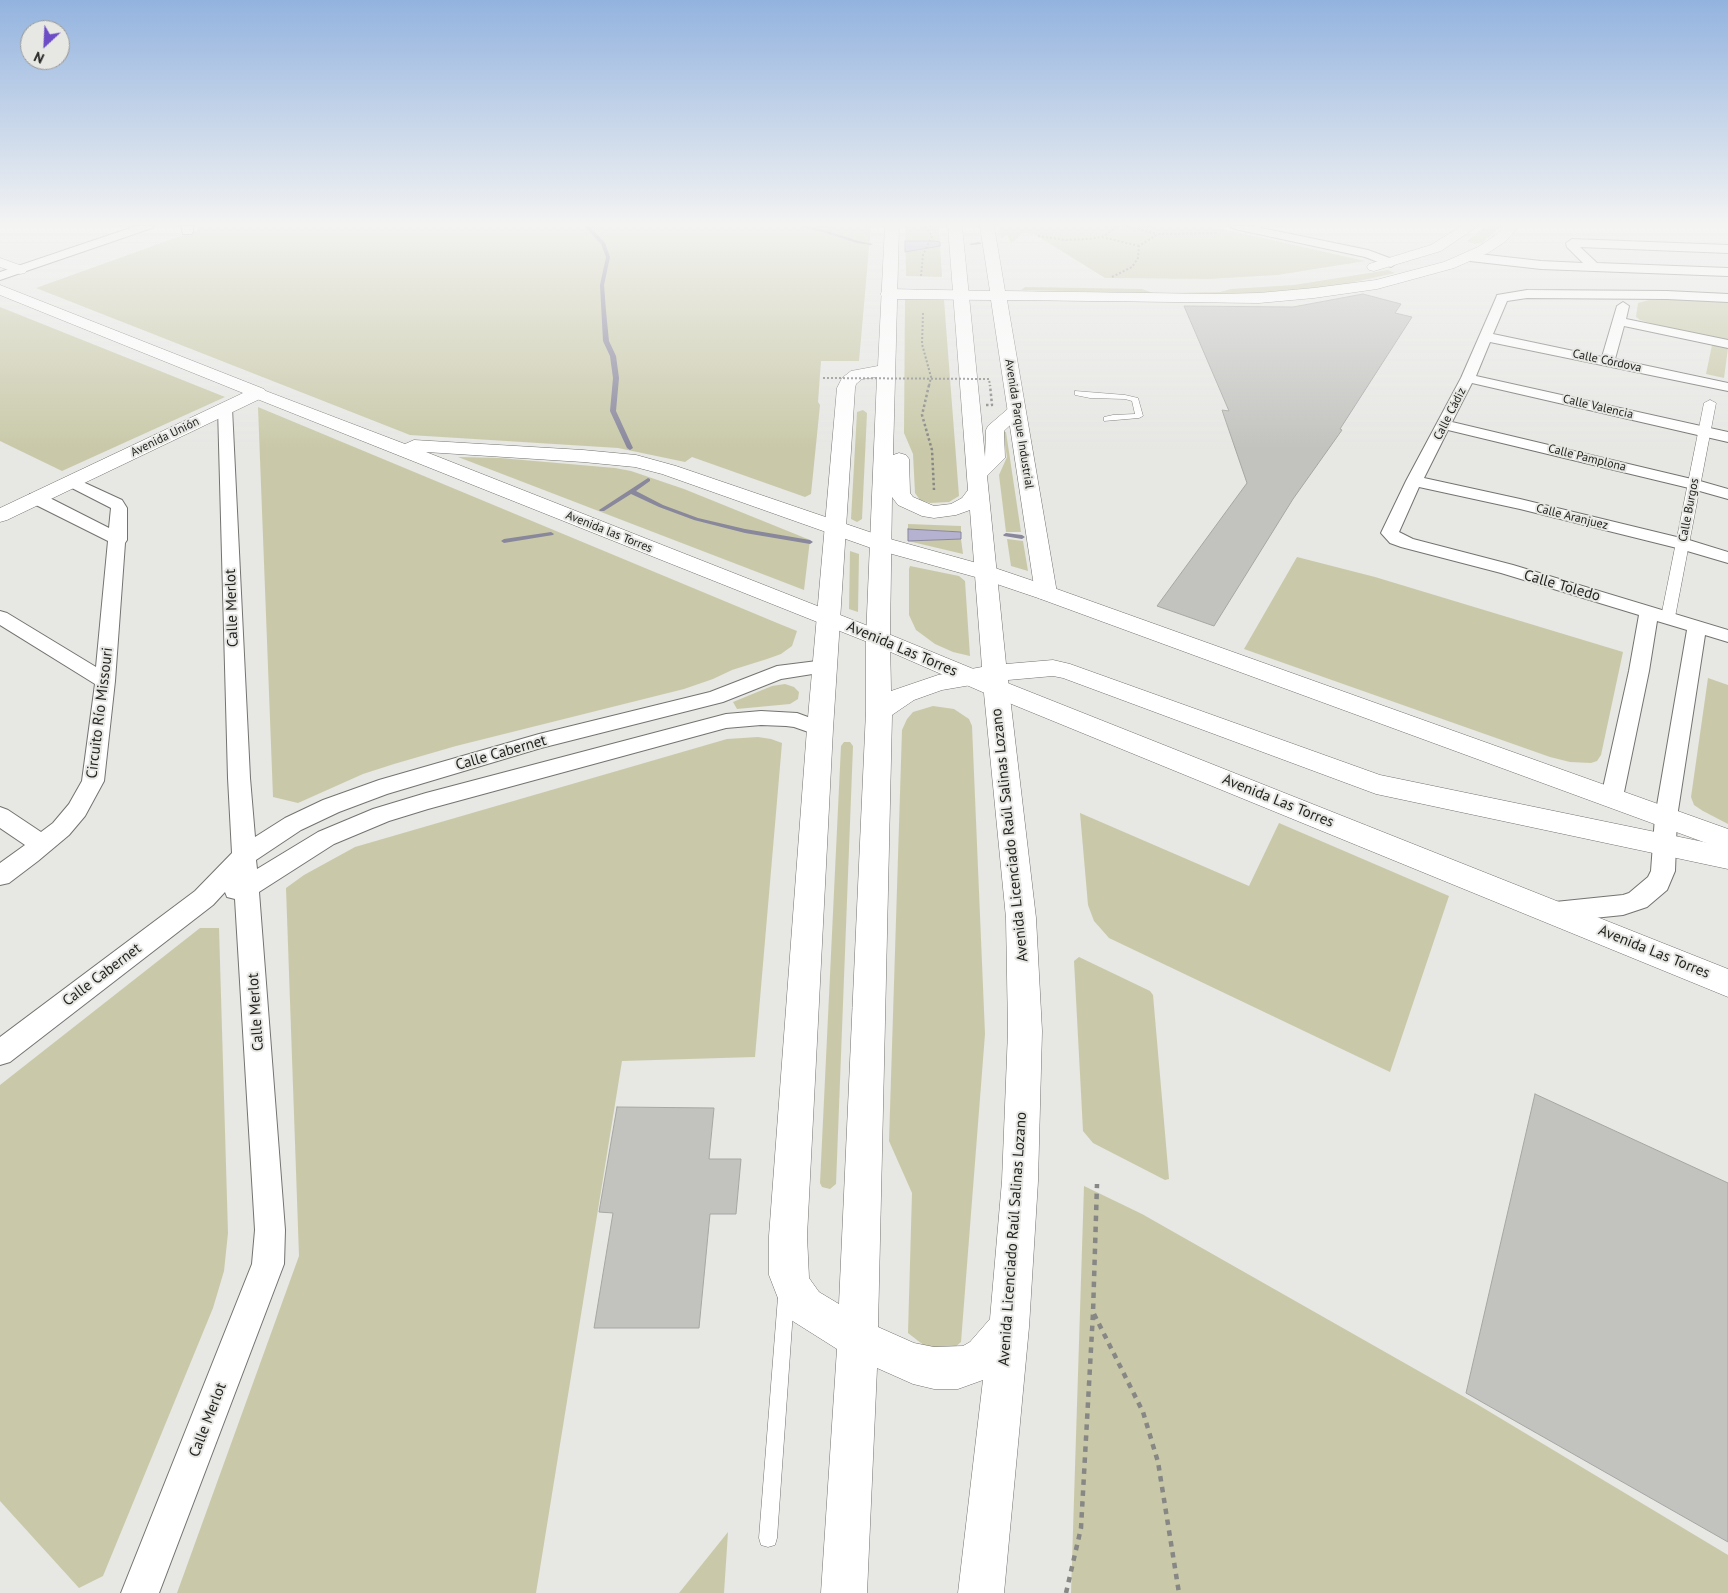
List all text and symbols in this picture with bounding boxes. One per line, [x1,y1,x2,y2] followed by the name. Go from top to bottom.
[20,20,70,70] north arrow
[31,48,47,68] text: N
[1571,347,1643,375] street label: Calle Córdova
[1002,358,1036,490] street label: Avenida Parque Industrial
[1431,385,1469,443] street label: Calle Cádiz
[1561,392,1635,422] street label: Calle Valencia
[128,414,202,460] street label: Avenida Unión
[1547,441,1627,475] street label: Calle Pamplona
[1676,477,1702,543] street label: Calle Burgos
[1535,501,1609,533] street label: Calle Aranjuez
[564,508,654,556] street label: Avenida las Torres
[1522,567,1602,605] street label: Calle Toledo
[222,569,242,647] street label: Calle Merlot
[844,618,960,680] street label: Avenida Las Torres
[83,646,117,780] street label: Circuito Río Missouri
[988,707,1032,963] street label: Avenida Licenciado Raúl Salinas Lozano
[454,731,548,775] street label: Calle Cabernet
[1220,770,1336,832] street label: Avenida Las Torres
[1596,921,1712,983] street label: Avenida Las Torres
[59,940,145,1010] street label: Calle Cabernet
[244,972,268,1052] street label: Calle Merlot
[995,1111,1031,1367] street label: Avenida Licenciado Raúl Salinas Lozano
[186,1380,230,1460] street label: Calle Merlot

